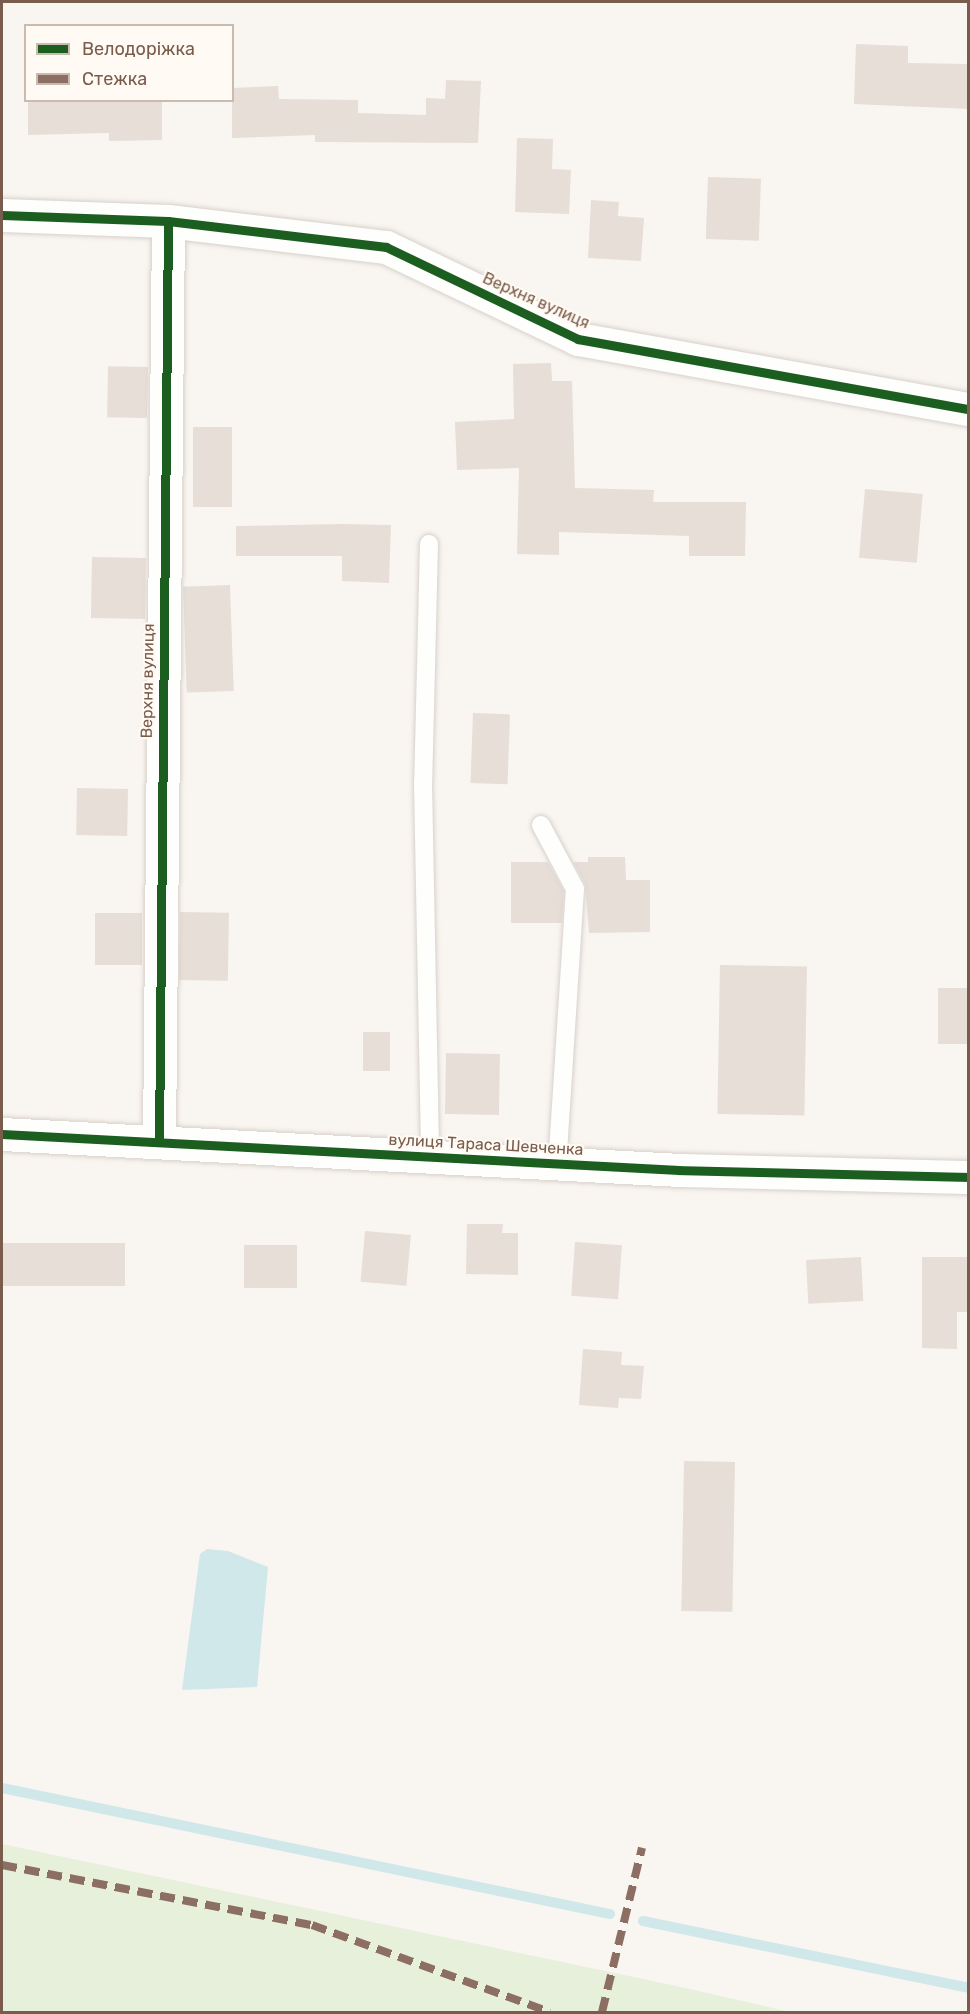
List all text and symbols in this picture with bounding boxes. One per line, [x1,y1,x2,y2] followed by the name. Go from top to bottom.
[24,24,234,102] legend
[82,38,195,60] text: Велодоріжка
[82,68,147,90] text: Стежка
[480,269,592,333] street label: Верхня вулиця
[137,623,159,739] street label: Верхня вулиця
[388,1130,584,1160] street label: вулиця Тараса Шевченка

